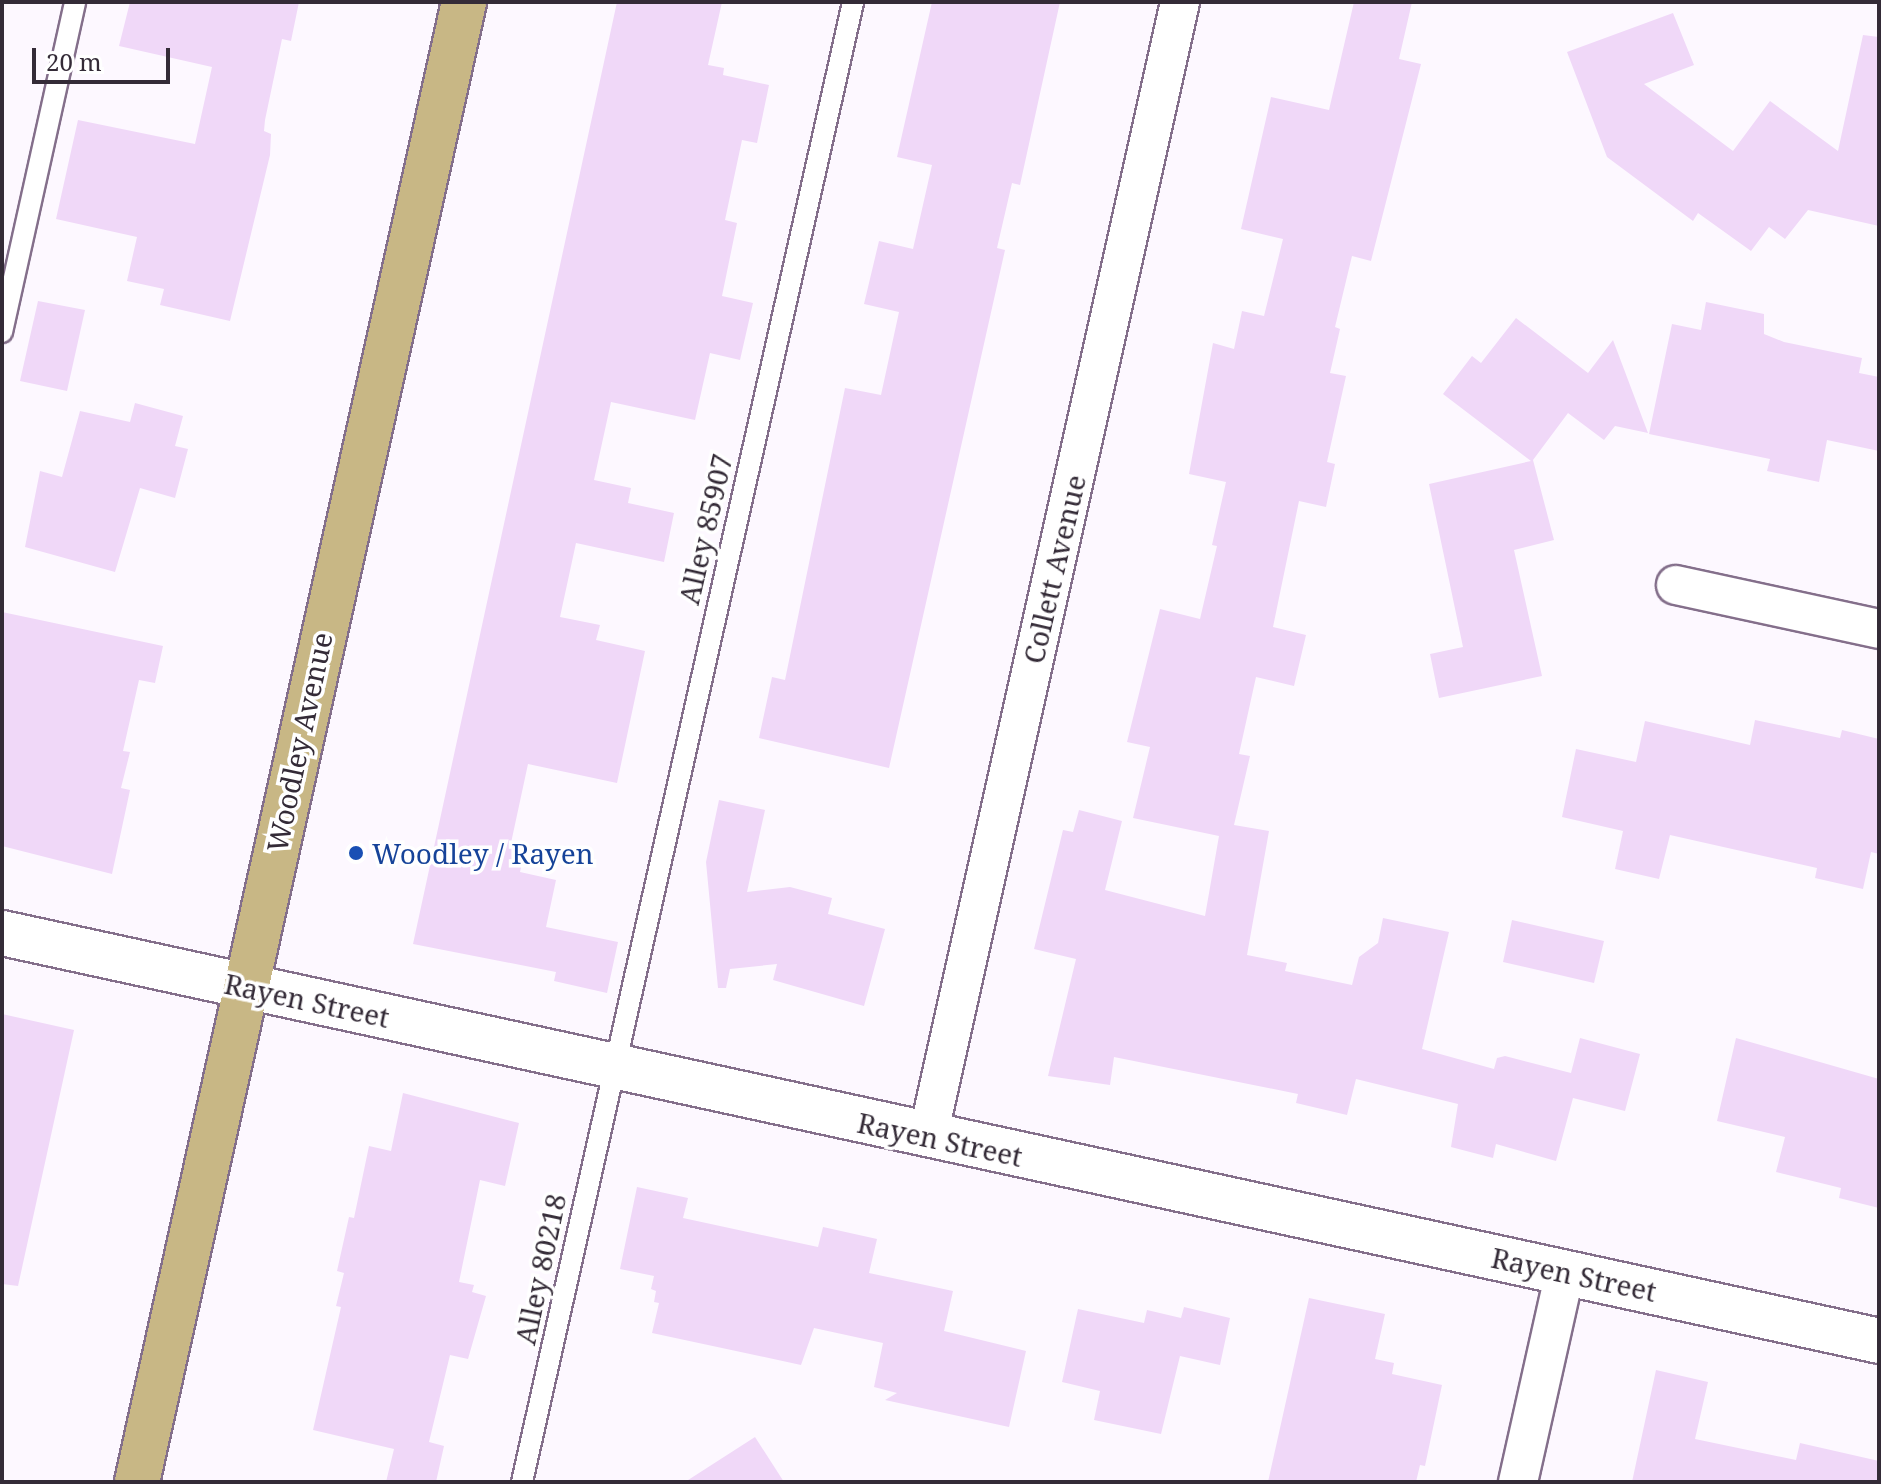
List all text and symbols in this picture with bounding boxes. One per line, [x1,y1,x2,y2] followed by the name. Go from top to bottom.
[36,32,174,82] scale bar
[46,45,102,78] text: 20 m
[671,450,739,608] street label: Alley 85907
[1016,471,1092,667] street label: Collett Avenue
[259,629,339,855] street label: Woodley Avenue
[372,836,594,870] place label: Woodley / Rayen
[347,844,365,862] marker: Woodley / Rayen
[221,966,393,1034] street label: Rayen Street
[854,1105,1026,1173] street label: Rayen Street
[508,1190,572,1348] street label: Alley 80218
[1488,1240,1660,1308] street label: Rayen Street

